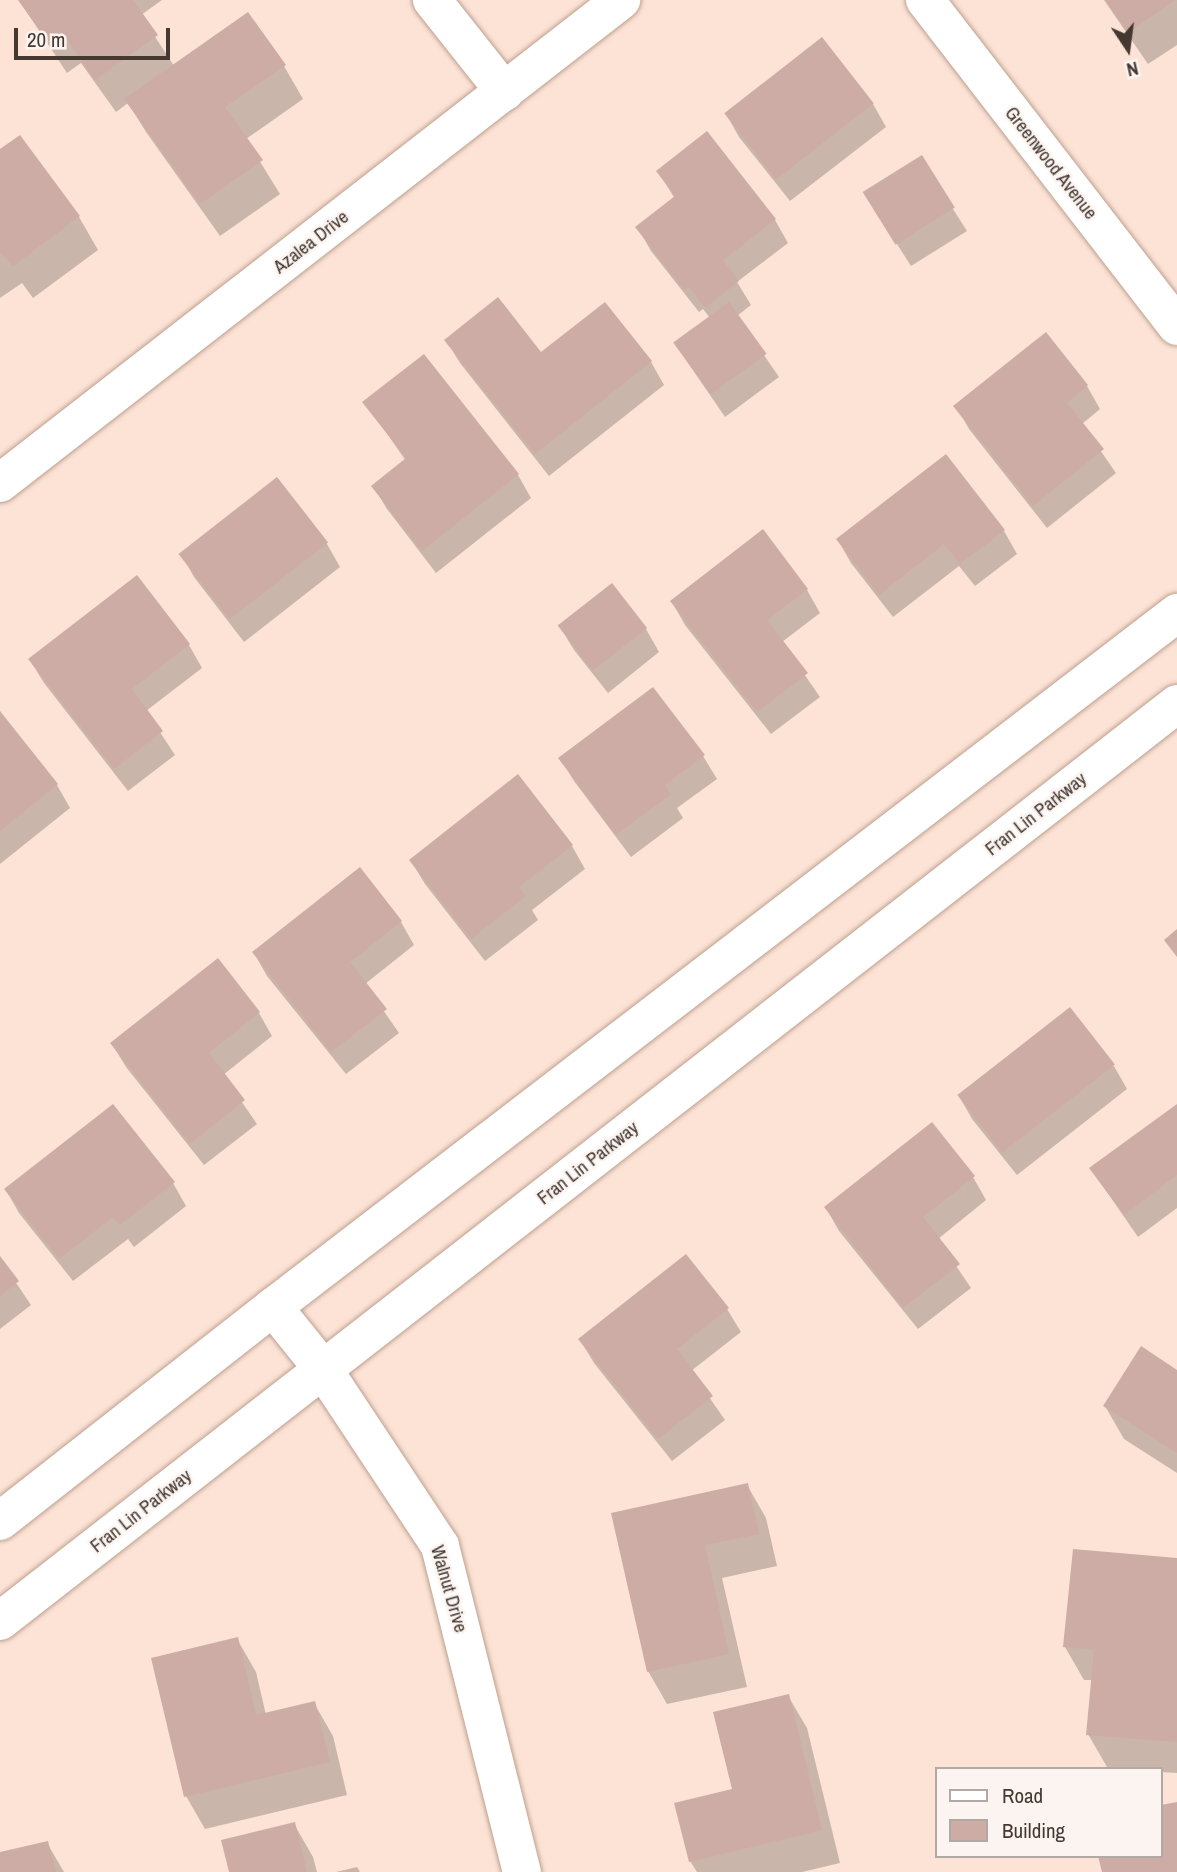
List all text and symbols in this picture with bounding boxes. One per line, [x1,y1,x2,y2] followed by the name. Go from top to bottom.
[18,14,173,58] scale bar
[1093,14,1163,84] north arrow
[27,25,65,54] text: 20 m
[1124,56,1141,83] text: N
[1000,102,1102,224] street label: Greenwood Avenue
[269,206,353,278] street label: Azalea Drive
[981,767,1091,861] street label: Fran Lin Parkway
[533,1116,643,1210] street label: Fran Lin Parkway
[86,1464,196,1558] street label: Fran Lin Parkway
[426,1543,472,1635] street label: Walnut Drive
[936,1767,1163,1858] legend
[1002,1781,1043,1810] text: Road
[1002,1816,1065,1845] text: Building

